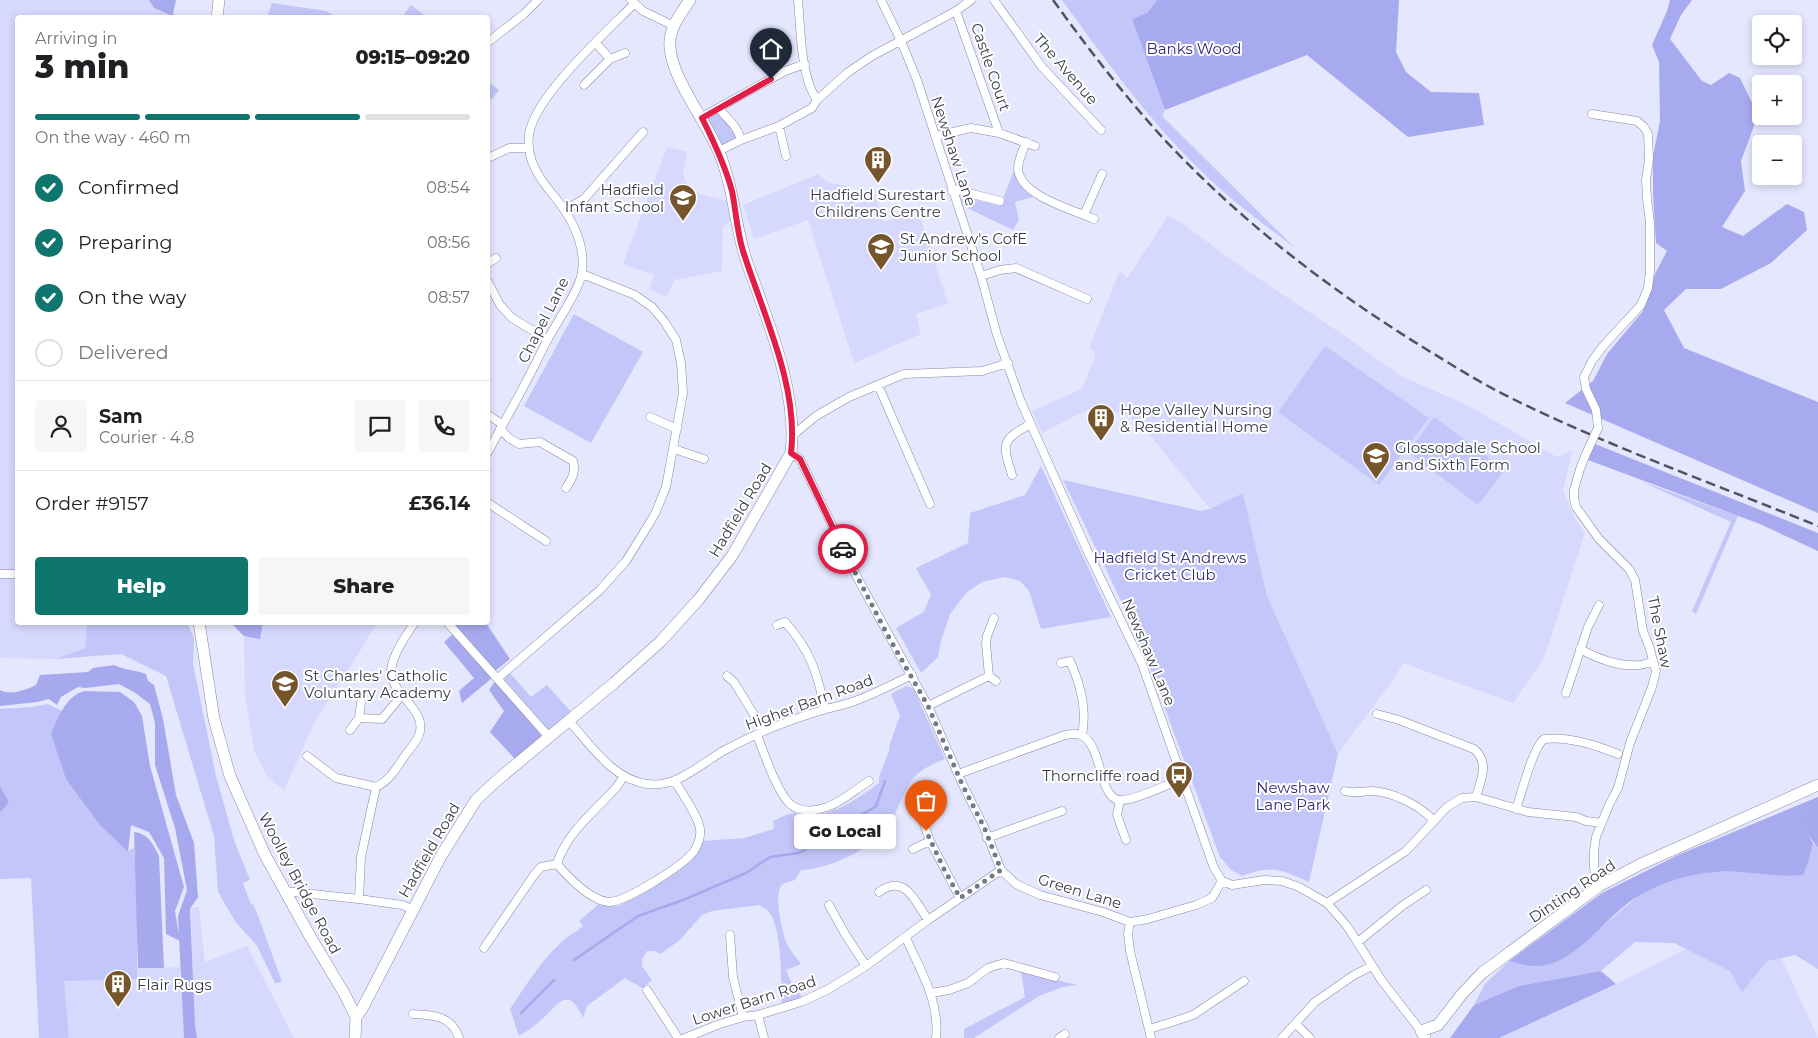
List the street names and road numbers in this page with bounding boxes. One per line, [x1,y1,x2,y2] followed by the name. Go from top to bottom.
[967,20,1015,114] street label: Castle Court
[1030,29,1102,109] street label: The Avenue
[927,94,981,208] street label: Newshaw Lane
[513,274,573,366] street label: Chapel Lane
[704,459,776,561] street label: Hadfield Road
[1644,594,1676,670] street label: The Shaw
[1118,596,1180,708] street label: Newshaw Lane
[742,670,876,734] street label: Higher Barn Road
[394,799,464,901] street label: Hadfield Road
[255,809,345,957] street label: Woolley Bridge Road
[1525,855,1619,927] street label: Dinting Road
[1036,869,1124,913] street label: Green Lane
[690,971,818,1029] street label: Lower Barn Road

